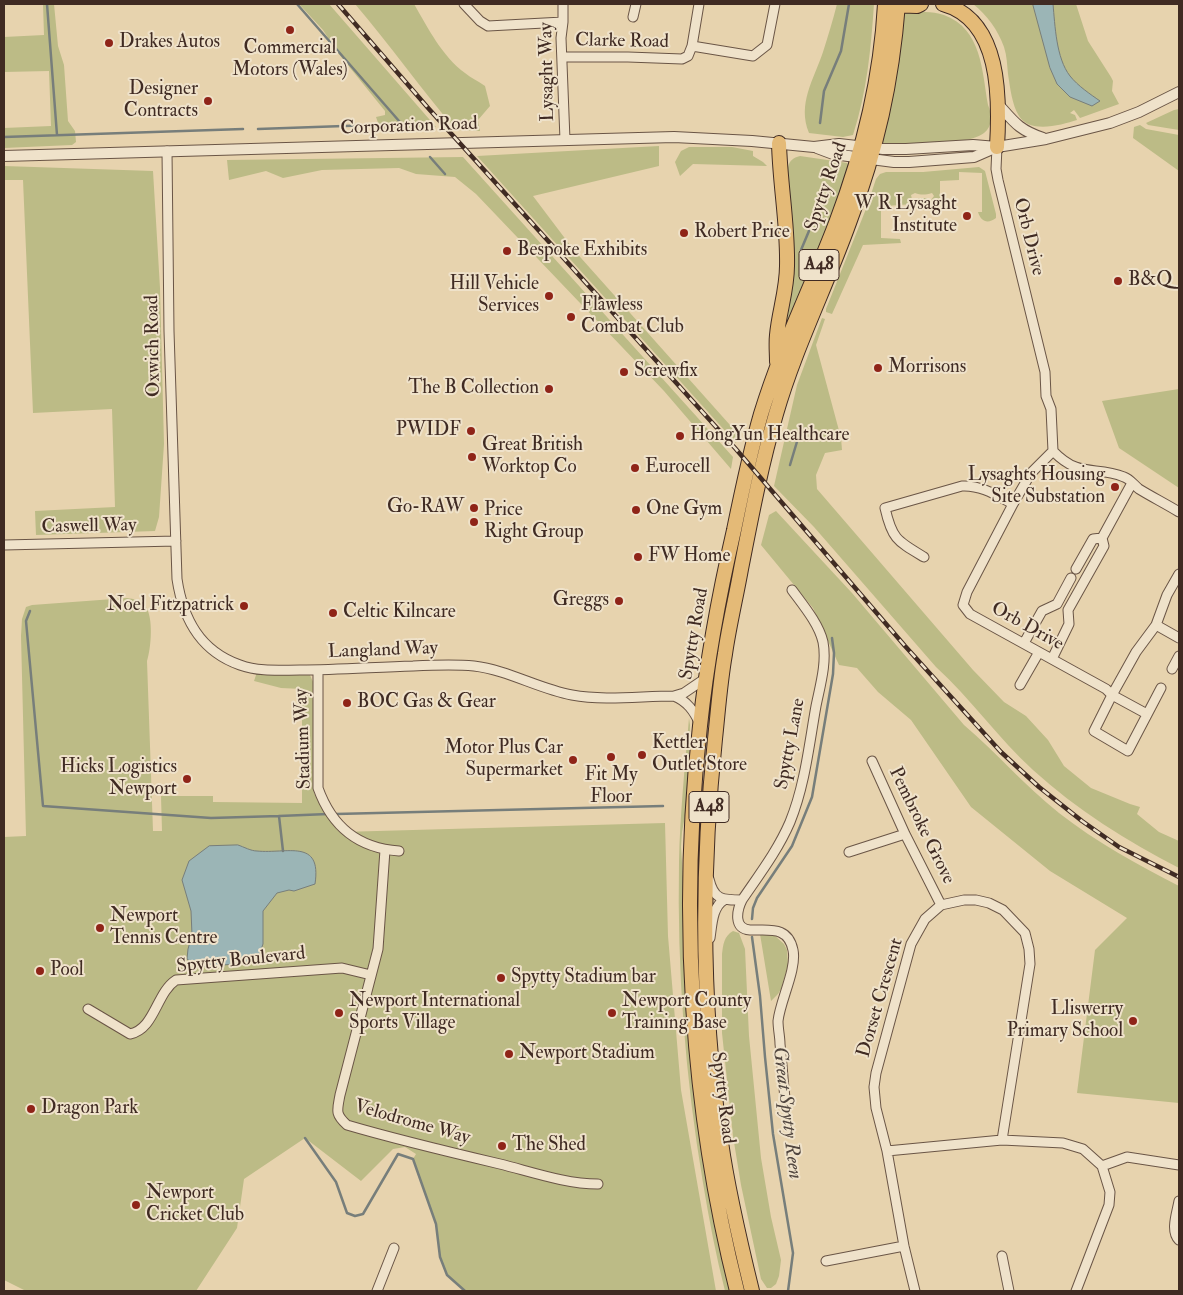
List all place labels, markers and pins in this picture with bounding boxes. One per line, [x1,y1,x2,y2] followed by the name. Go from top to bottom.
[284,24,296,36] marker: Commercial Motors (Wales)
[119,32,220,54] place label: Drakes Autos
[103,37,115,49] marker: Drakes Autos
[232,38,348,82] place label: Commercial Motors (Wales)
[124,79,198,123] place label: Designer Contracts
[202,95,214,107] marker: Designer Contracts
[854,194,957,238] place label: W R Lysaght Institute
[961,210,973,222] marker: W R Lysaght Institute
[694,222,790,244] place label: Robert Price
[678,227,690,239] marker: Robert Price
[517,240,647,262] place label: Bespoke Exhibits
[501,245,513,257] marker: Bespoke Exhibits
[1128,270,1172,292] place label: B&Q
[450,274,539,318] place label: Hill Vehicle Services
[1112,275,1124,287] marker: B&Q
[543,290,555,302] marker: Hill Vehicle Services
[581,295,684,339] place label: Flawless Combat Club
[565,311,577,323] marker: Flawless Combat Club
[888,357,966,379] place label: Morrisons
[634,361,698,383] place label: Screwfix
[872,362,884,374] marker: Morrisons
[618,366,630,378] marker: Screwfix
[408,378,539,400] place label: The B Collection
[543,383,555,395] marker: The B Collection
[396,420,461,442] place label: PWIDF
[465,425,477,437] marker: PWIDF
[690,425,849,447] place label: HongYun Healthcare
[674,430,686,442] marker: HongYun Healthcare
[482,435,583,479] place label: Great British Worktop Co
[466,451,478,463] marker: Great British Worktop Co
[645,457,710,479] place label: Eurocell
[629,462,641,474] marker: Eurocell
[968,465,1105,509] place label: Lysaghts Housing Site Substation
[1109,481,1121,493] marker: Lysaghts Housing Site Substation
[387,497,464,519] place label: Go-RAW
[646,499,722,521] place label: One Gym
[484,500,584,544] place label: Price Right Group
[468,502,480,514] marker: Go-RAW
[630,504,642,516] marker: One Gym
[468,516,480,528] marker: Price Right Group
[648,546,730,568] place label: FW Home
[632,551,644,563] marker: FW Home
[553,590,609,612] place label: Greggs
[107,595,234,617] place label: Noel Fitzpatrick
[613,595,625,607] marker: Greggs
[238,600,250,612] marker: Noel Fitzpatrick
[343,602,456,624] place label: Celtic Kilncare
[327,607,339,619] marker: Celtic Kilncare
[357,692,496,714] place label: BOC Gas & Gear
[341,697,353,709] marker: BOC Gas & Gear
[652,733,747,777] place label: Kettler Outlet Store
[445,738,563,782] place label: Motor Plus Car Supermarket
[636,749,648,761] marker: Kettler Outlet Store
[605,751,617,763] marker: Fit My Floor
[567,754,579,766] marker: Motor Plus Car Supermarket
[60,757,177,801] place label: Hicks Logistics Newport
[584,765,638,809] place label: Fit My Floor
[181,773,193,785] marker: Hicks Logistics Newport
[110,906,217,950] place label: Newport Tennis Centre
[94,922,106,934] marker: Newport Tennis Centre
[50,960,84,982] place label: Pool
[34,965,46,977] marker: Pool
[511,967,656,989] place label: Spytty Stadium bar
[495,972,507,984] marker: Spytty Stadium bar
[349,991,520,1035] place label: Newport International Sports Village
[622,991,751,1035] place label: Newport County Training Base
[1007,999,1123,1043] place label: Lliswerry Primary School
[333,1007,345,1019] marker: Newport International Sports Village
[606,1007,618,1019] marker: Newport County Training Base
[1127,1015,1139,1027] marker: Lliswerry Primary School
[519,1043,655,1065] place label: Newport Stadium
[503,1048,515,1060] marker: Newport Stadium
[41,1098,138,1120] place label: Dragon Park
[25,1103,37,1115] marker: Dragon Park
[512,1135,586,1157] place label: The Shed
[496,1140,508,1152] marker: The Shed
[146,1183,244,1227] place label: Newport Cricket Club
[130,1199,142,1211] marker: Newport Cricket Club

